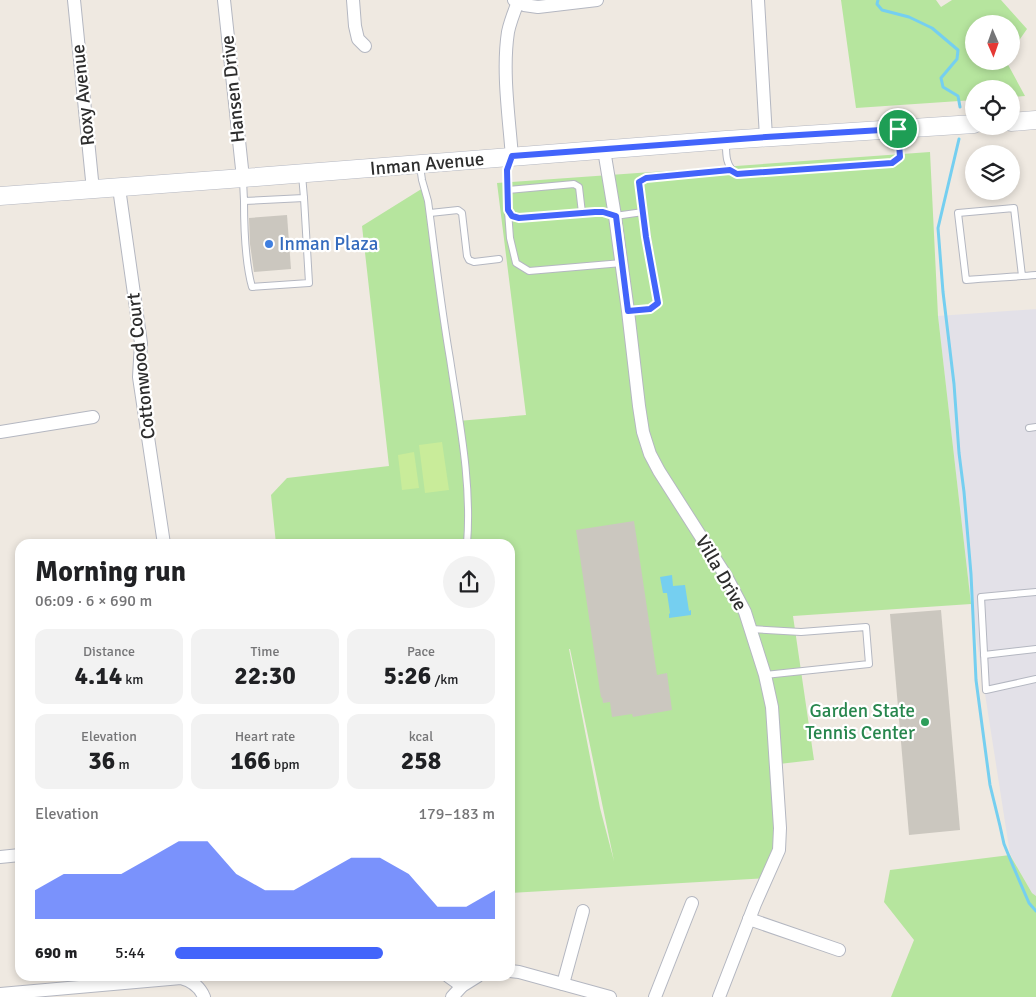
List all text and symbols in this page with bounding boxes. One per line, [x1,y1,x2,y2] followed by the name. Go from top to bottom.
[965,15,1020,70] north arrow
[965,15,1020,200] map controls
[215,34,251,144] street label: Hansen Drive
[66,43,100,147] street label: Roxy Avenue
[965,80,1020,135] button: locate
[877,108,919,150] pin
[884,115,912,143] icon: arrive
[965,145,1020,200] button: layers
[369,147,485,181] street label: Inman Avenue
[279,232,378,256] place label: Inman Plaza
[263,238,275,250] marker: Inman Plaza
[121,291,161,440] street label: Cottonwood Court
[690,531,752,615] street label: Villa Drive
[35,555,186,589] text: Morning run
[443,556,495,608] button: share
[35,591,152,611] text: 06:09 · 6 × 690 m
[83,643,135,660] text: Distance
[251,643,279,660] text: Time
[407,643,435,660] text: Pace
[75,660,122,691] text: 4.14
[234,660,296,691] text: 22:30
[383,660,431,691] text: 5:26
[122,671,143,688] text: km
[431,671,459,688] text: /km
[805,699,915,745] place label: Garden State Tennis Center
[919,716,931,728] marker: Garden State Tennis Center
[81,728,137,745] text: Elevation
[235,728,295,745] text: Heart rate
[409,728,433,745] text: kcal
[88,745,115,776] text: 36
[230,745,271,776] text: 166
[401,745,441,776] text: 258
[115,756,130,773] text: m
[271,756,300,773] text: bpm
[35,804,99,824] text: Elevation
[418,804,495,824] text: 179–183 m
[35,943,77,963] text: 690 m
[115,943,145,963] text: 5:44

